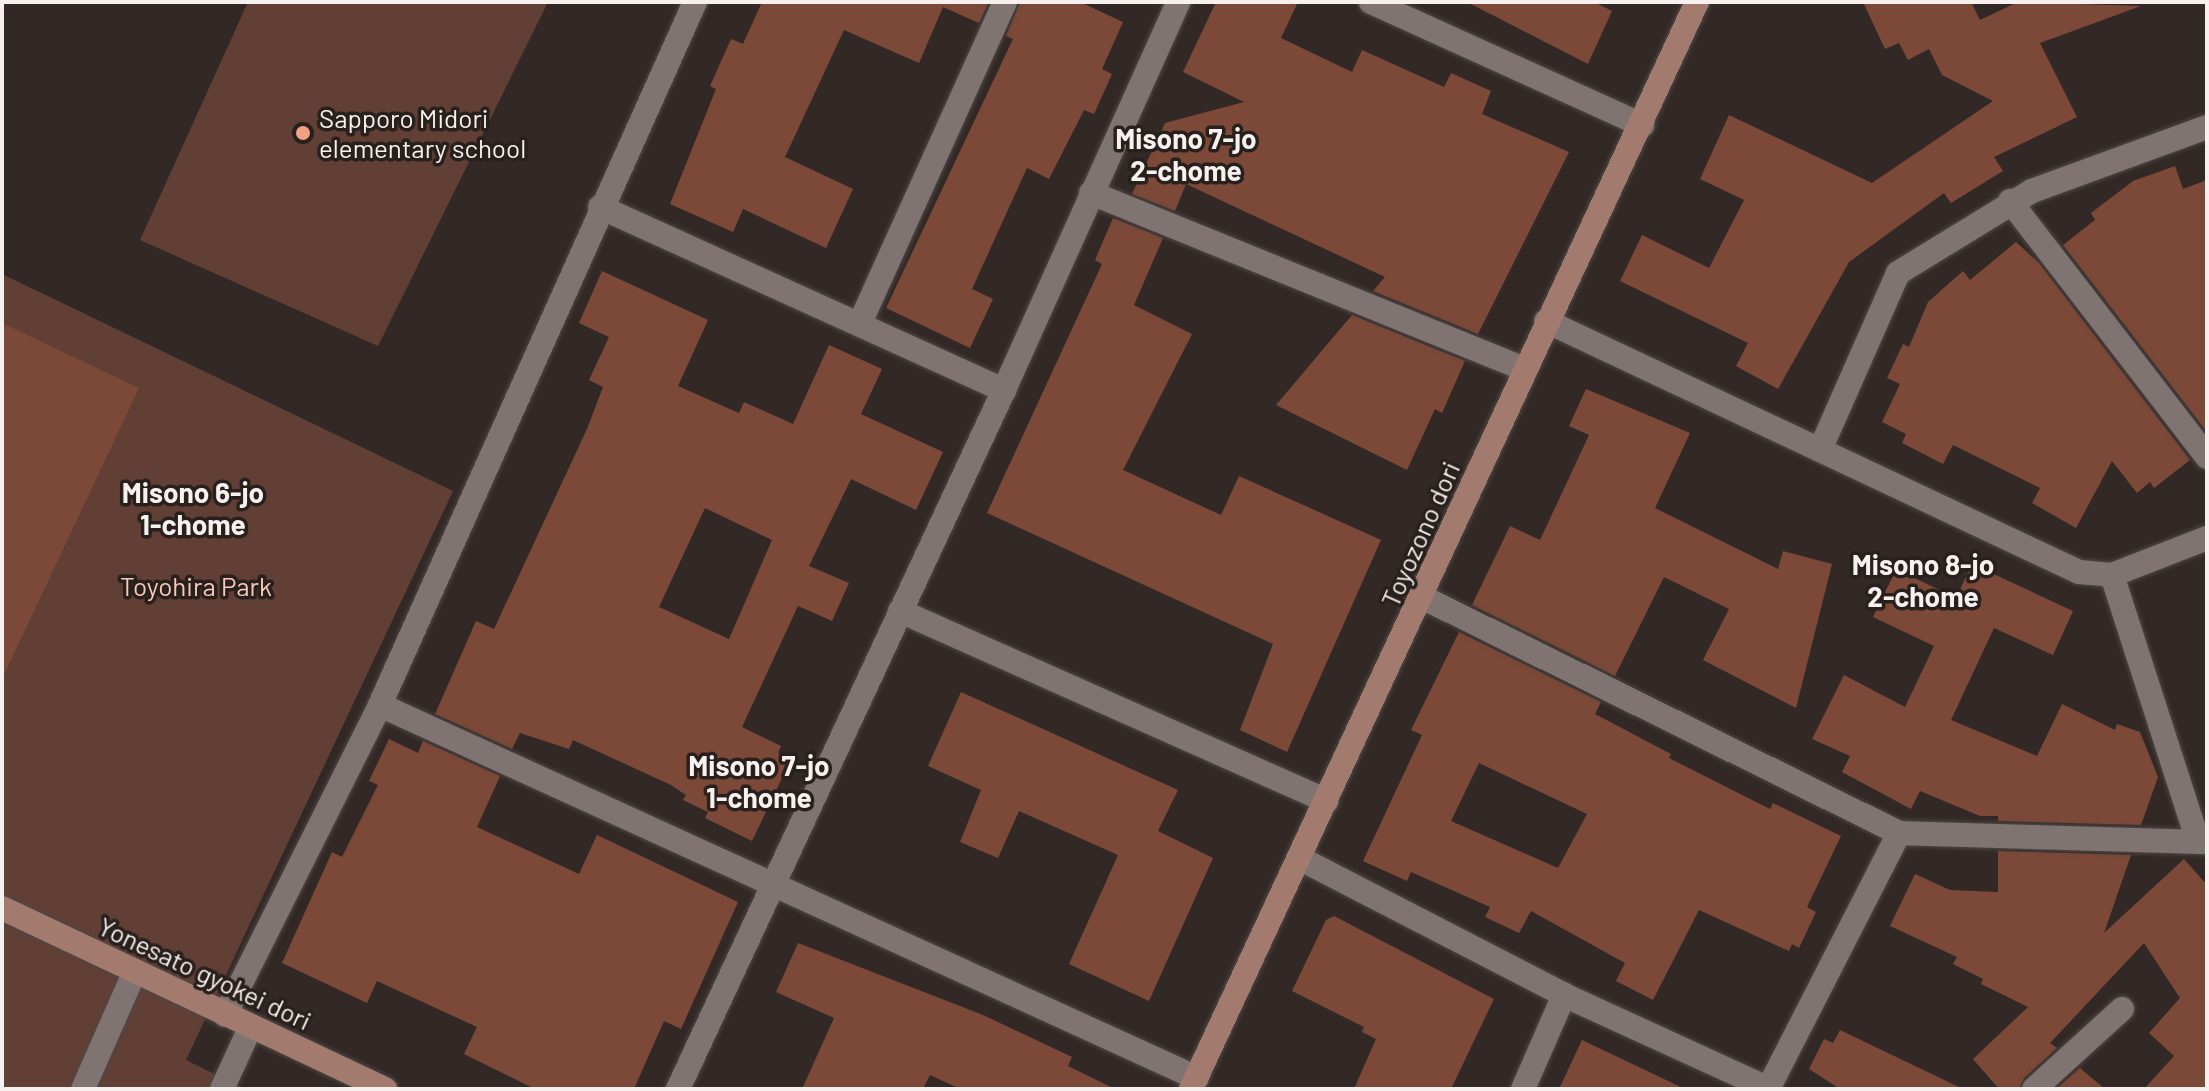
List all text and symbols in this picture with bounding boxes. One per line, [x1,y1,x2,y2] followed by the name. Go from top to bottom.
[319,102,526,164] place label: Sapporo Midori elementary school
[1115,121,1257,187] district label: Misono 7-jo 2-chome
[294,124,312,142] marker: Sapporo Midori elementary school
[1374,457,1466,611] street label: Toyozono dori
[122,475,264,541] district label: Misono 6-jo 1-chome
[1852,547,1994,613] district label: Misono 8-jo 2-chome
[120,570,272,602] park label: Toyohira Park
[688,748,830,814] district label: Misono 7-jo 1-chome
[94,910,316,1036] street label: Yonesato gyokei dori

